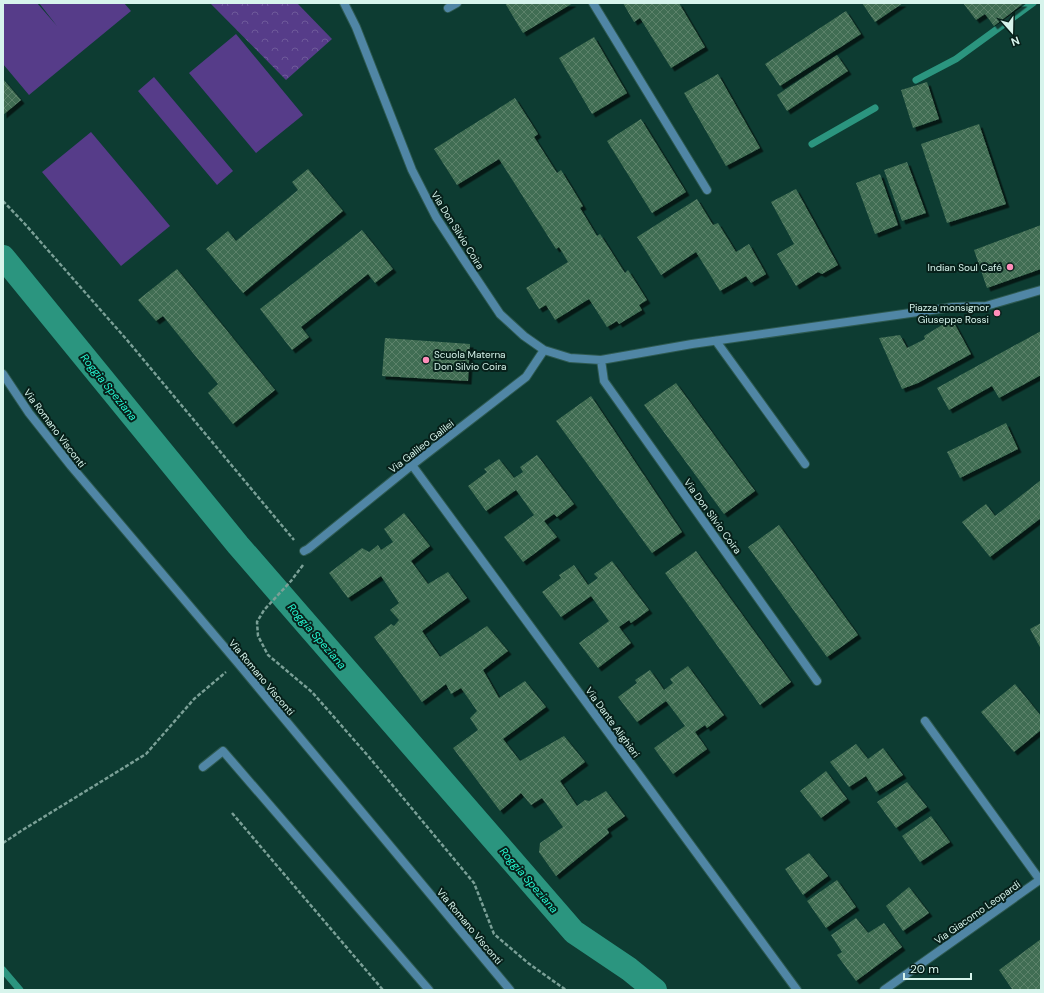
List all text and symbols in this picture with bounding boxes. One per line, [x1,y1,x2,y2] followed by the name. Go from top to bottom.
[992,12,1032,52] north arrow
[1009,33,1022,49] text: N
[428,189,487,272] street label: Via Don Silvio Coira
[928,261,1002,274] place label: Indian Soul Café
[1005,262,1015,272] marker: Indian Soul Café
[909,301,989,326] place label: Piazza monsignor Giuseppe Rossi
[992,308,1002,318] marker: Piazza monsignor Giuseppe Rossi
[434,348,507,373] place label: Scuola Materna Don Silvio Coira
[78,351,140,423] water label: Roggia Speziana
[421,355,431,365] marker: Scuola Materna Don Silvio Coira
[21,386,88,470] street label: Via Romano Visconti
[386,417,457,476] street label: Via Galileo Galilei
[681,476,744,556] street label: Via Don Silvio Coira
[285,600,349,672] water label: Roggia Speziana
[226,637,297,718] street label: Via Romano Visconti
[583,684,643,760] street label: Via Dante Alighieri
[497,844,561,916] water label: Roggia Speziana
[932,878,1023,947] street label: Via Giacomo Leopardi
[434,886,505,967] street label: Via Romano Visconti
[904,955,971,981] scale bar
[910,961,939,977] text: 20 m

